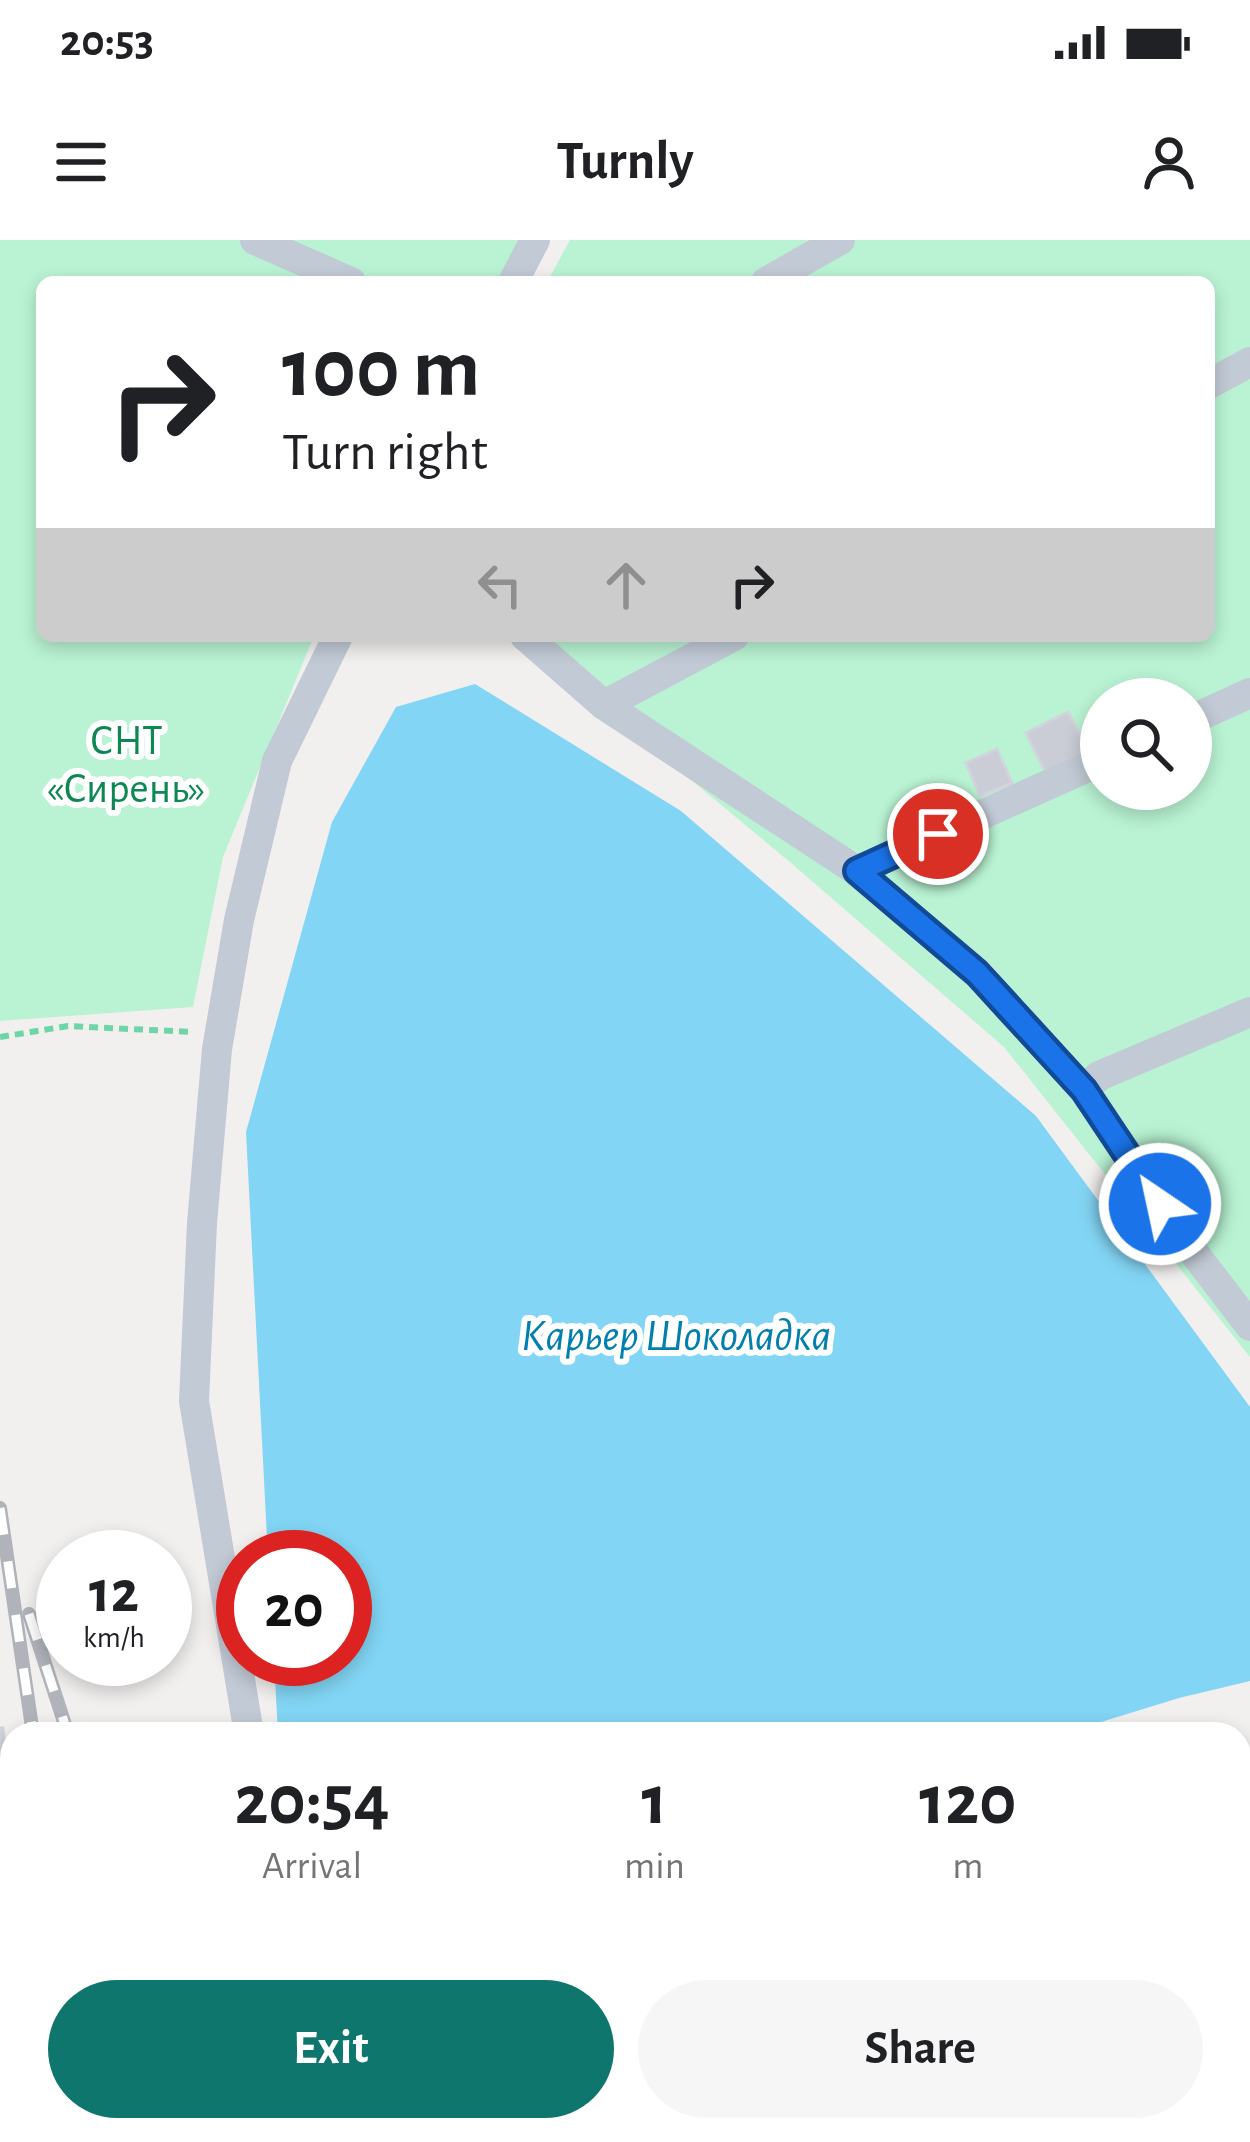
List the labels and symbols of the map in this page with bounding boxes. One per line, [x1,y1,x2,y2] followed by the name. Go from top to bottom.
[47,720,205,810] park label: СНТ «Сирень»
[887,783,989,885] pin
[1097,1141,1223,1267] position arrow
[521,1314,831,1359] water label: Карьер Шоколадка
[216,1530,372,1686] speed limit sign: 20

